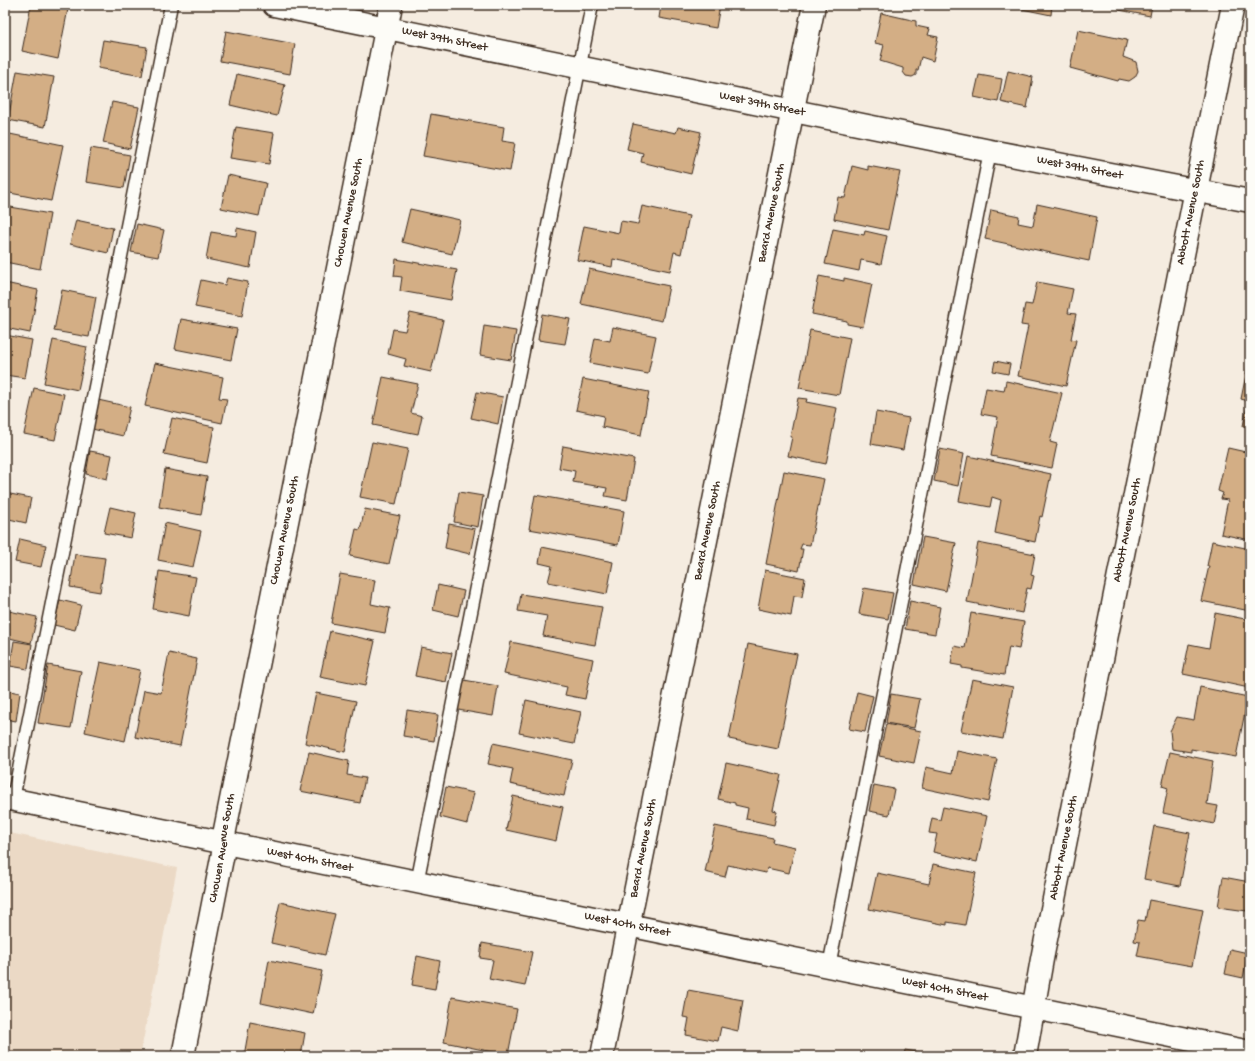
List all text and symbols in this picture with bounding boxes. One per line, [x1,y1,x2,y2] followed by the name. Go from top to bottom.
[400,24,490,56] street label: West 39th Street
[718,89,807,120] street label: West 39th Street
[1036,153,1125,184] street label: West 39th Street
[331,156,367,268] street label: Chowen Avenue South
[1174,158,1209,266] street label: Abbott Avenue South
[755,162,789,265] street label: Beard Avenue South
[267,474,303,586] street label: Chowen Avenue South
[1111,476,1145,584] street label: Abbott Avenue South
[691,479,725,582] street label: Beard Avenue South
[206,792,239,904] street label: Chowen Avenue South
[1047,794,1082,901] street label: Abbott Avenue South
[627,797,661,900] street label: Beard Avenue South
[266,845,355,876] street label: West 40th Street
[583,909,672,941] street label: West 40th Street
[900,974,990,1006] street label: West 40th Street

